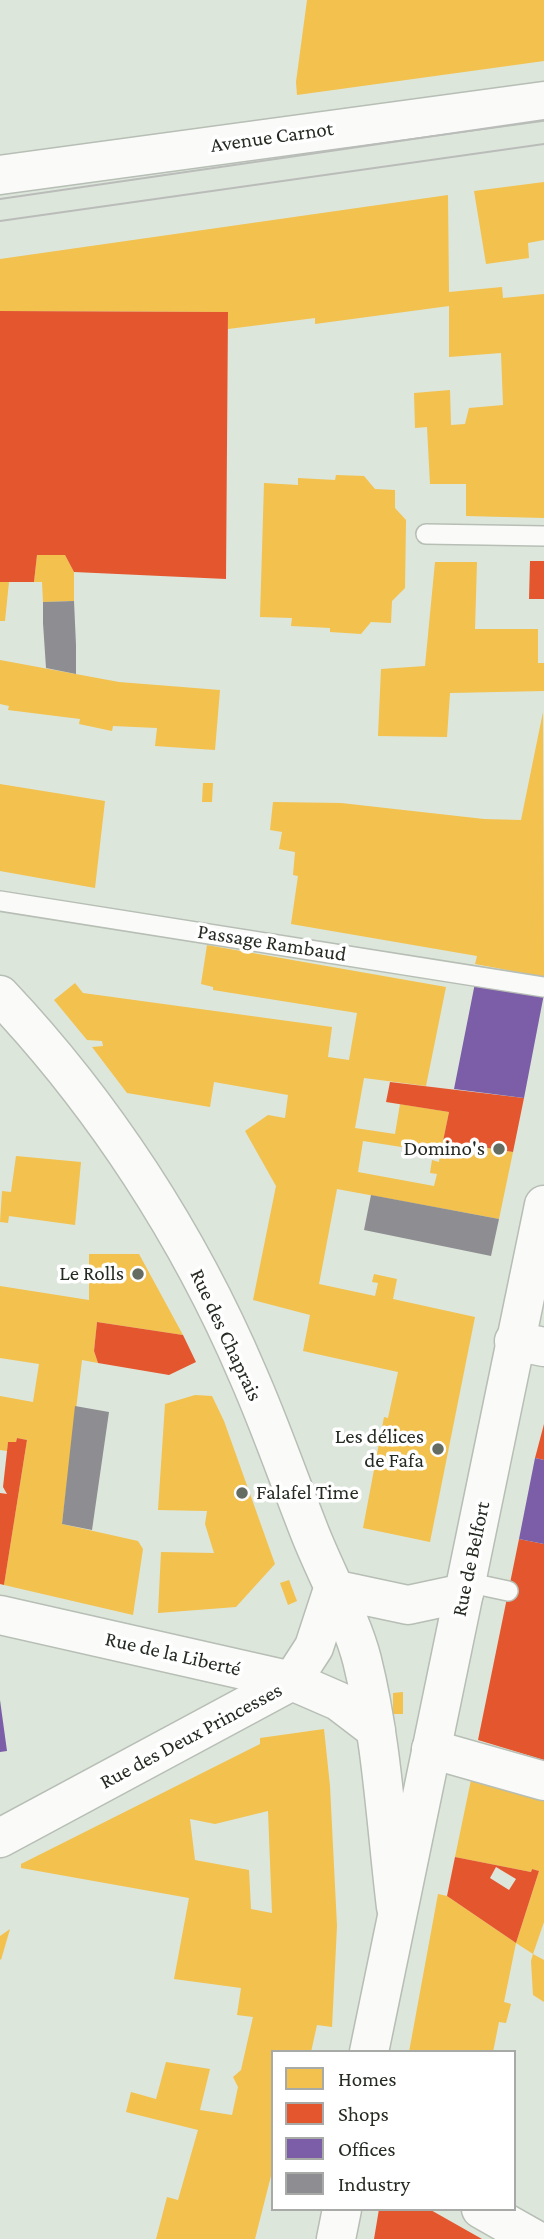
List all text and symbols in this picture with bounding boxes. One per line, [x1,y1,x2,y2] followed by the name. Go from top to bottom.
[209,116,335,158] street label: Avenue Carnot
[196,919,348,967] street label: Passage Rambaud
[403,1136,485,1162] place label: Domino's
[491,1141,507,1157] marker: Domino's
[59,1261,124,1287] place label: Le Rolls
[184,1265,268,1405] street label: Rue des Chaprais
[130,1266,146,1282] marker: Le Rolls
[335,1424,424,1474] place label: Les délices de Fafa
[430,1441,446,1457] marker: Les délices de Fafa
[256,1480,359,1506] place label: Falafel Time
[234,1485,250,1501] marker: Falafel Time
[447,1499,495,1619] street label: Rue de Belfort
[103,1626,243,1682] street label: Rue de la Liberté
[96,1677,286,1795] street label: Rue des Deux Princesses
[271,2050,516,2211] legend
[338,2067,397,2091] text: Homes
[338,2102,389,2126] text: Shops
[338,2137,396,2161] text: Offices
[338,2172,410,2196] text: Industry

